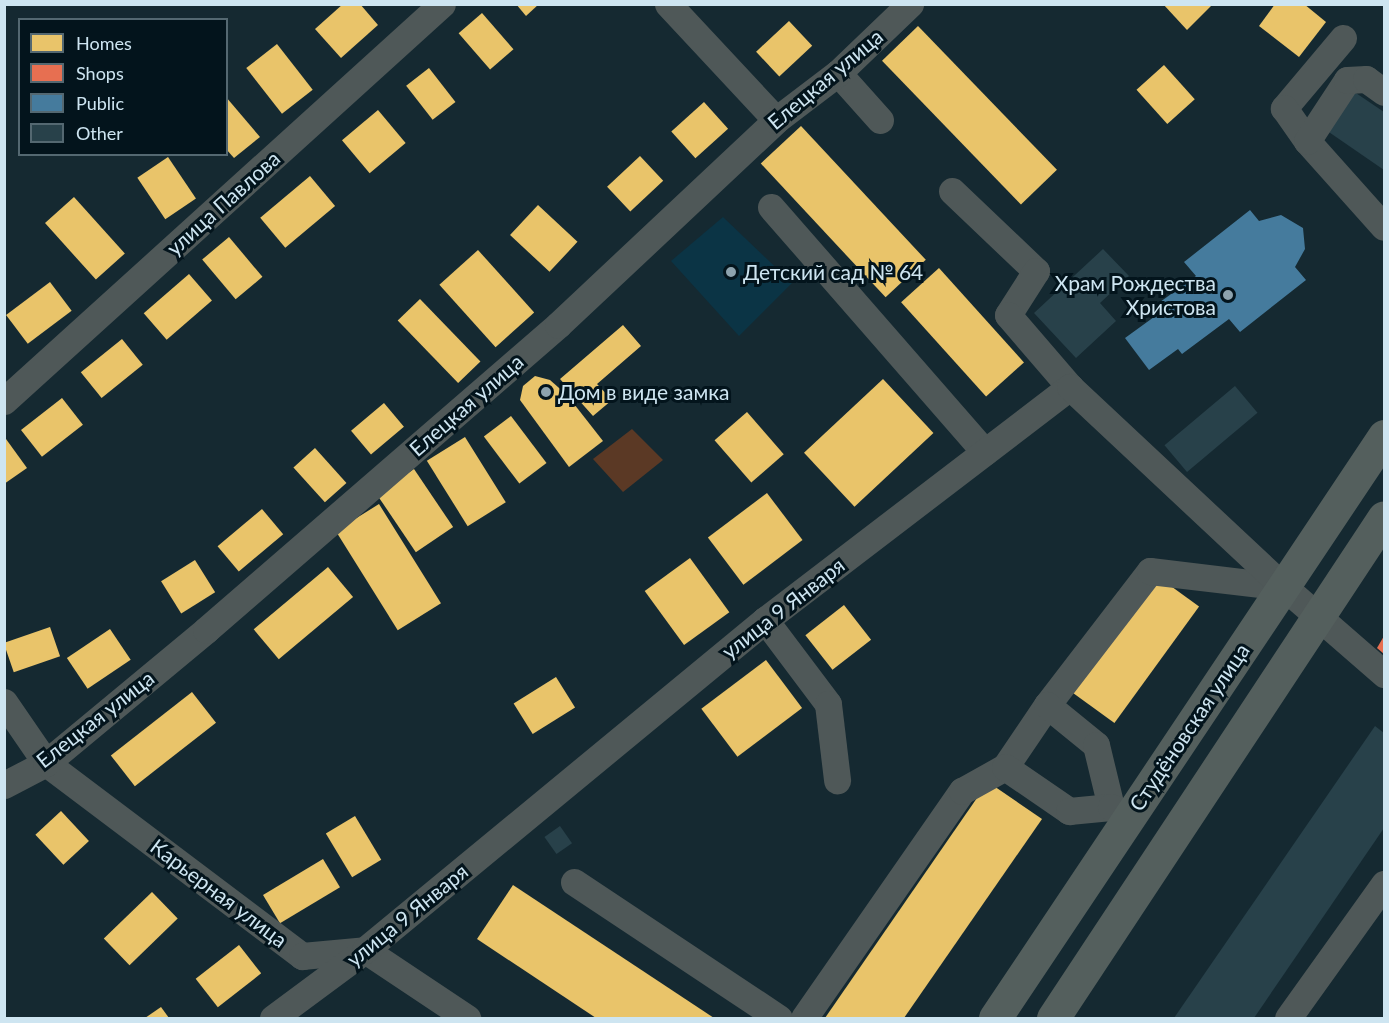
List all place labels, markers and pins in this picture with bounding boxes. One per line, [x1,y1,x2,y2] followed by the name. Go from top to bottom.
[743,259,923,285] place label: Детский сад № 64
[724,265,738,279] marker: Детский сад № 64
[1055,270,1216,320] place label: Храм Рождества Христова
[1221,288,1235,302] marker: Храм Рождества Христова
[558,379,730,405] place label: Дом в виде замка
[539,385,553,399] marker: Дом в виде замка

